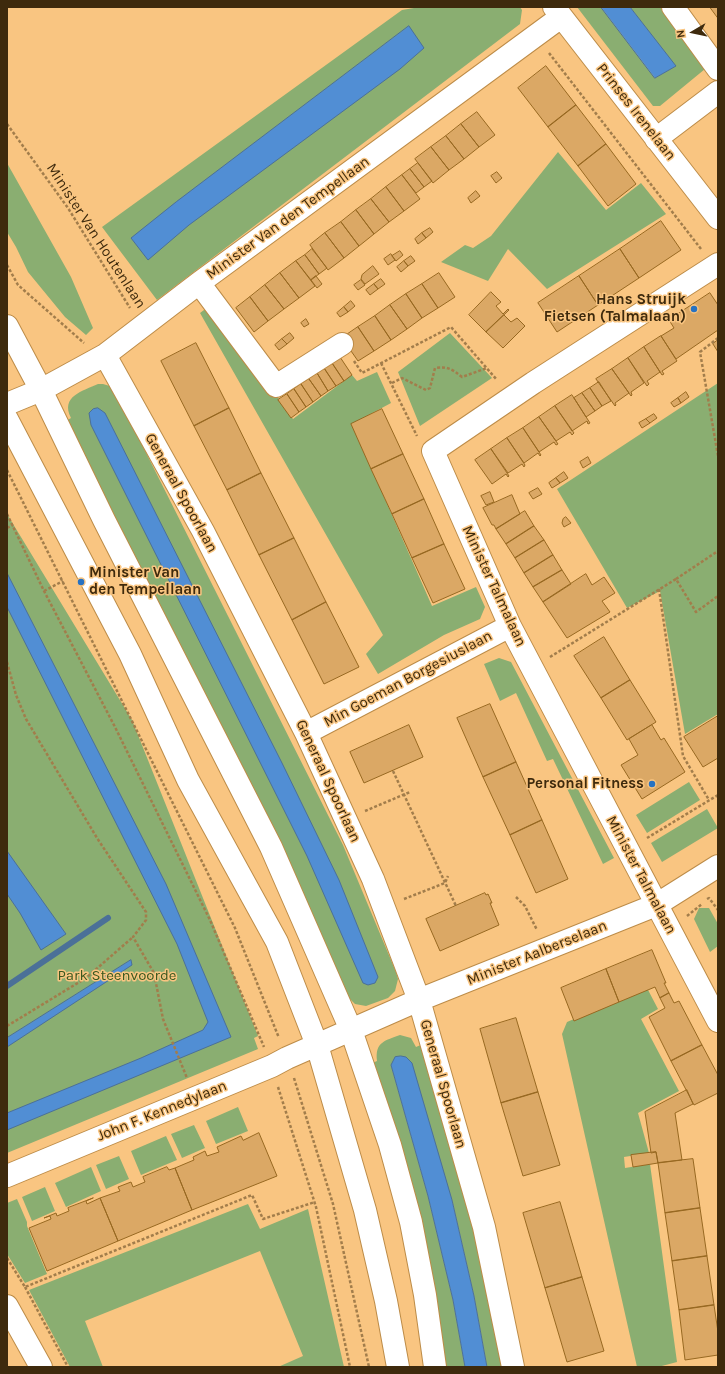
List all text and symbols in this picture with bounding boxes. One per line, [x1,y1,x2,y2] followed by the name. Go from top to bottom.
[673,12,713,52] north arrow
[674,29,688,39] text: N
[593,60,679,164] street label: Prinses Irenelaan
[203,153,373,283] street label: Minister Van den Tempellaan
[42,160,150,312] street label: Minister Van Houtenlaan
[544,291,686,326] place label: Hans Struijk Fietsen (Talmalaan)
[689,304,699,314] marker: Hans Struijk Fietsen (Talmalaan)
[141,430,221,556] street label: Generaal Spoorlaan
[458,523,530,649] street label: Minister Talmalaan
[89,564,201,599] place label: Minister Van den Tempellaan
[76,577,86,587] marker: Minister Van den Tempellaan
[321,627,495,731] street label: Min Goeman Borgesiuslaan
[292,717,364,845] street label: Generaal Spoorlaan
[526,775,644,793] place label: Personal Fitness
[647,779,657,789] marker: Personal Fitness
[602,813,680,937] street label: Minister Talmalaan
[464,917,610,989] street label: Minister Aalberselaan
[57,967,177,985] park label: Park Steenvoorde
[416,1017,470,1151] street label: Generaal Spoorlaan
[95,1077,229,1145] street label: John F. Kennedylaan

